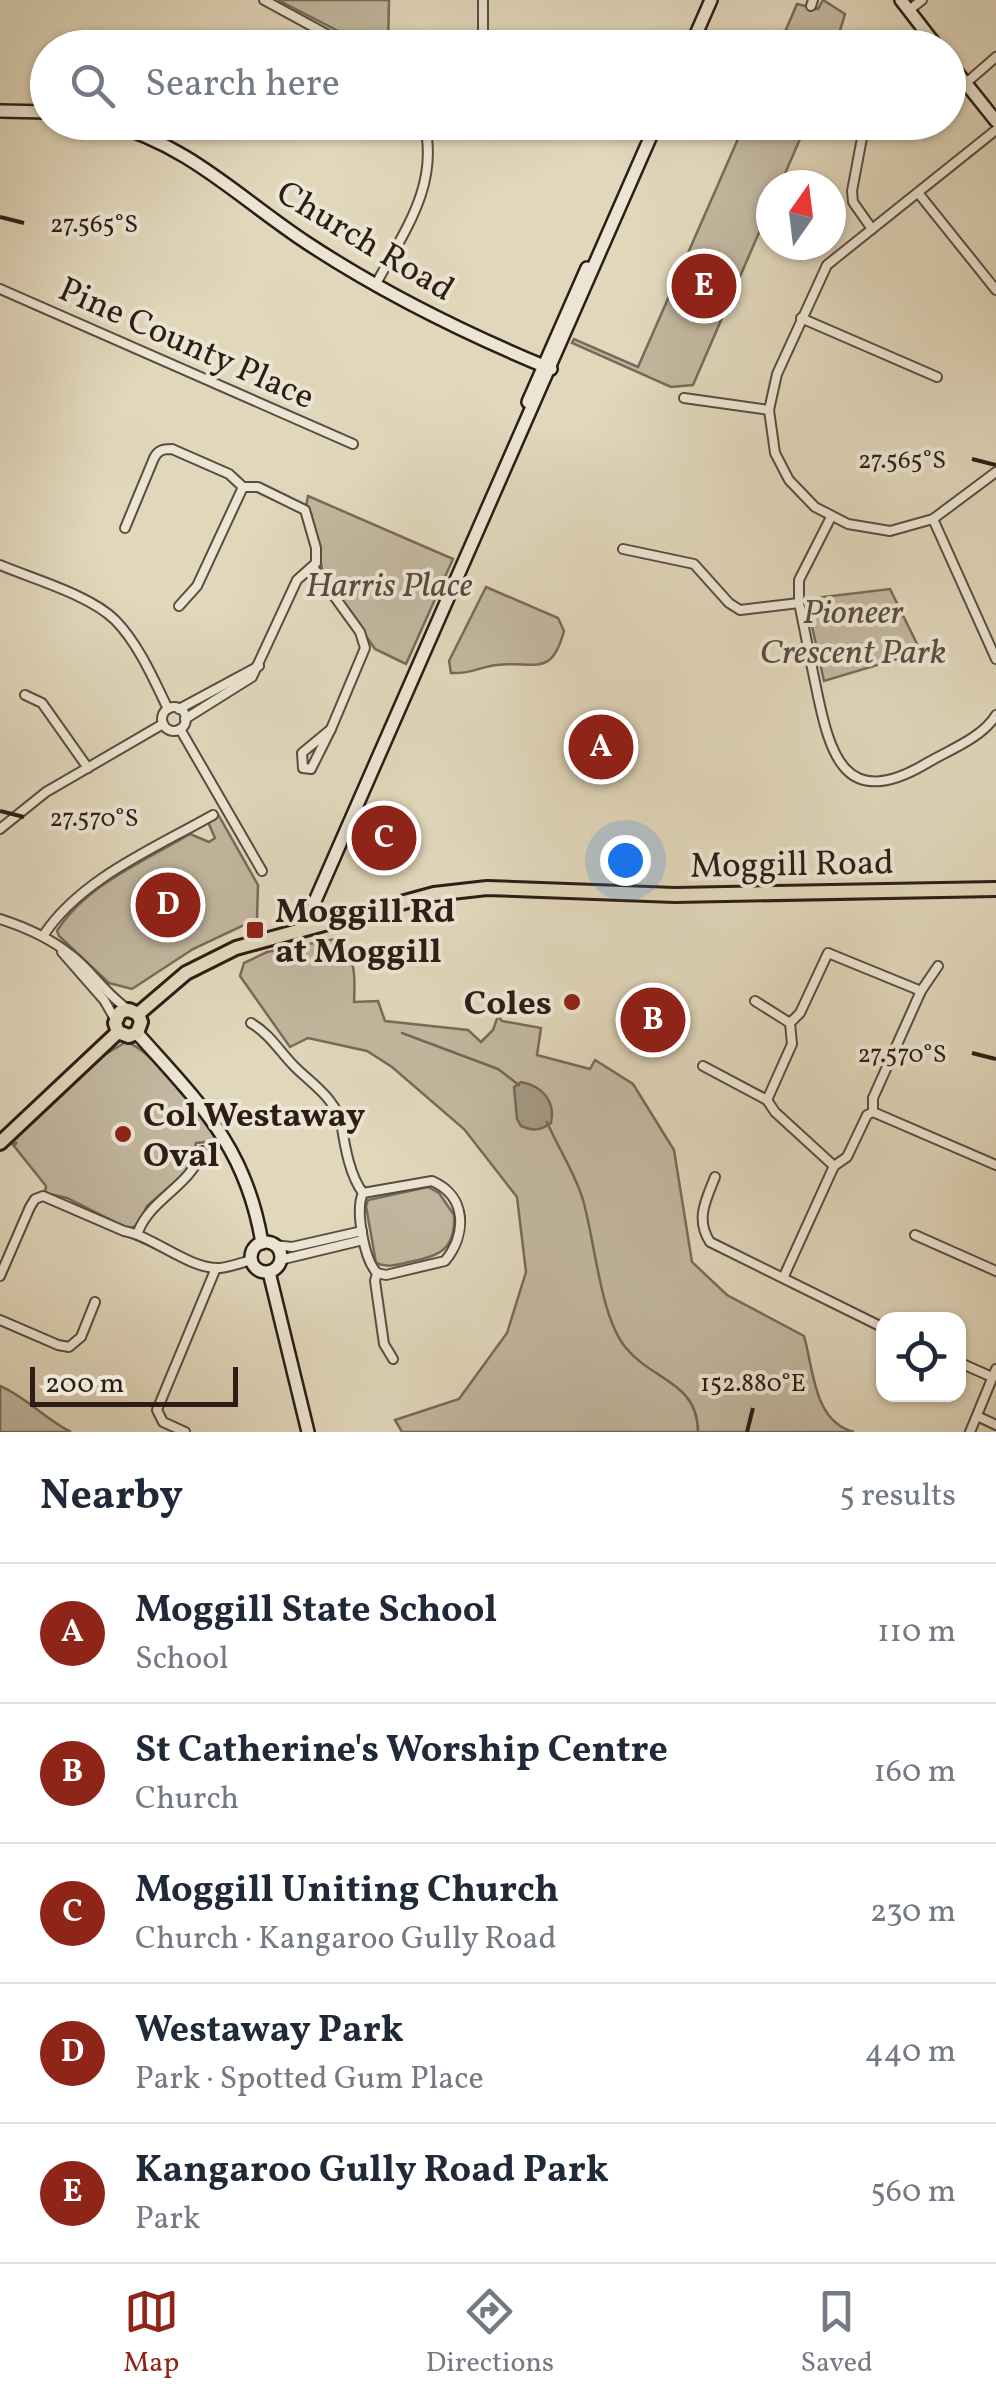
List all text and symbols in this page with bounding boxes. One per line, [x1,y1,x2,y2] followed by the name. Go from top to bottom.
[30,30,966,140] search box
[65,58,120,113] icon: search
[145,59,340,112] text: Search here
[756,170,846,260] north arrow
[266,171,462,315] street label: Church Road
[50,208,138,243] text: 27.565°S
[672,248,736,324] pin: E
[50,267,321,423] street label: Pine County Place
[858,444,946,479] text: 27.565°S
[305,563,473,611] park label: Harris Place
[760,590,946,678] park label: Pioneer Crescent Park
[568,710,634,784] pin: A
[352,800,416,876] pin: C
[50,802,138,837] text: 27.570°S
[600,835,651,886] your location
[690,840,894,892] street label: Moggill Road
[136,868,200,942] pin: D
[275,889,455,977] place label: Moggill Rd at Moggill
[244,919,266,941] marker: Moggill Rd at Moggill
[464,981,552,1029] place label: Coles
[620,982,686,1058] pin: B
[561,991,583,1013] marker: Coles
[858,1038,946,1073] text: 27.570°S
[143,1093,366,1181] place label: Col Westaway Oval
[112,1123,134,1145] marker: Col Westaway Oval
[876,1312,966,1402] map controls
[876,1312,966,1402] button: locate
[30,1362,238,1406] scale bar
[45,1365,124,1404] text: 200 m
[700,1367,806,1402] text: 152.880°E
[40,1468,183,1527] text: Nearby
[839,1475,956,1519] text: 5 results
[135,1585,497,1638] text: Moggill State School
[61,1611,84,1655] text: A
[877,1611,956,1655] text: 110 m
[135,1638,229,1682] text: School
[135,1725,668,1778] text: St Catherine's Worship Centre
[62,1751,83,1795] text: B
[873,1751,956,1795] text: 160 m
[135,1778,239,1822] text: Church
[135,1865,559,1918] text: Moggill Uniting Church
[62,1891,83,1935] text: C
[870,1891,956,1935] text: 230 m
[135,1918,557,1962] text: Church · Kangaroo Gully Road
[135,2005,404,2058] text: Westaway Park
[61,2031,84,2075] text: D
[864,2031,956,2075] text: 440 m
[135,2058,484,2102] text: Park · Spotted Gum Place
[135,2145,609,2198] text: Kangaroo Gully Road Park
[62,2171,83,2215] text: E
[870,2171,956,2215] text: 560 m
[135,2198,200,2242] text: Park
[123,2284,179,2383] tab: Map
[426,2284,554,2383] tab: Directions
[801,2284,873,2383] tab: Saved

